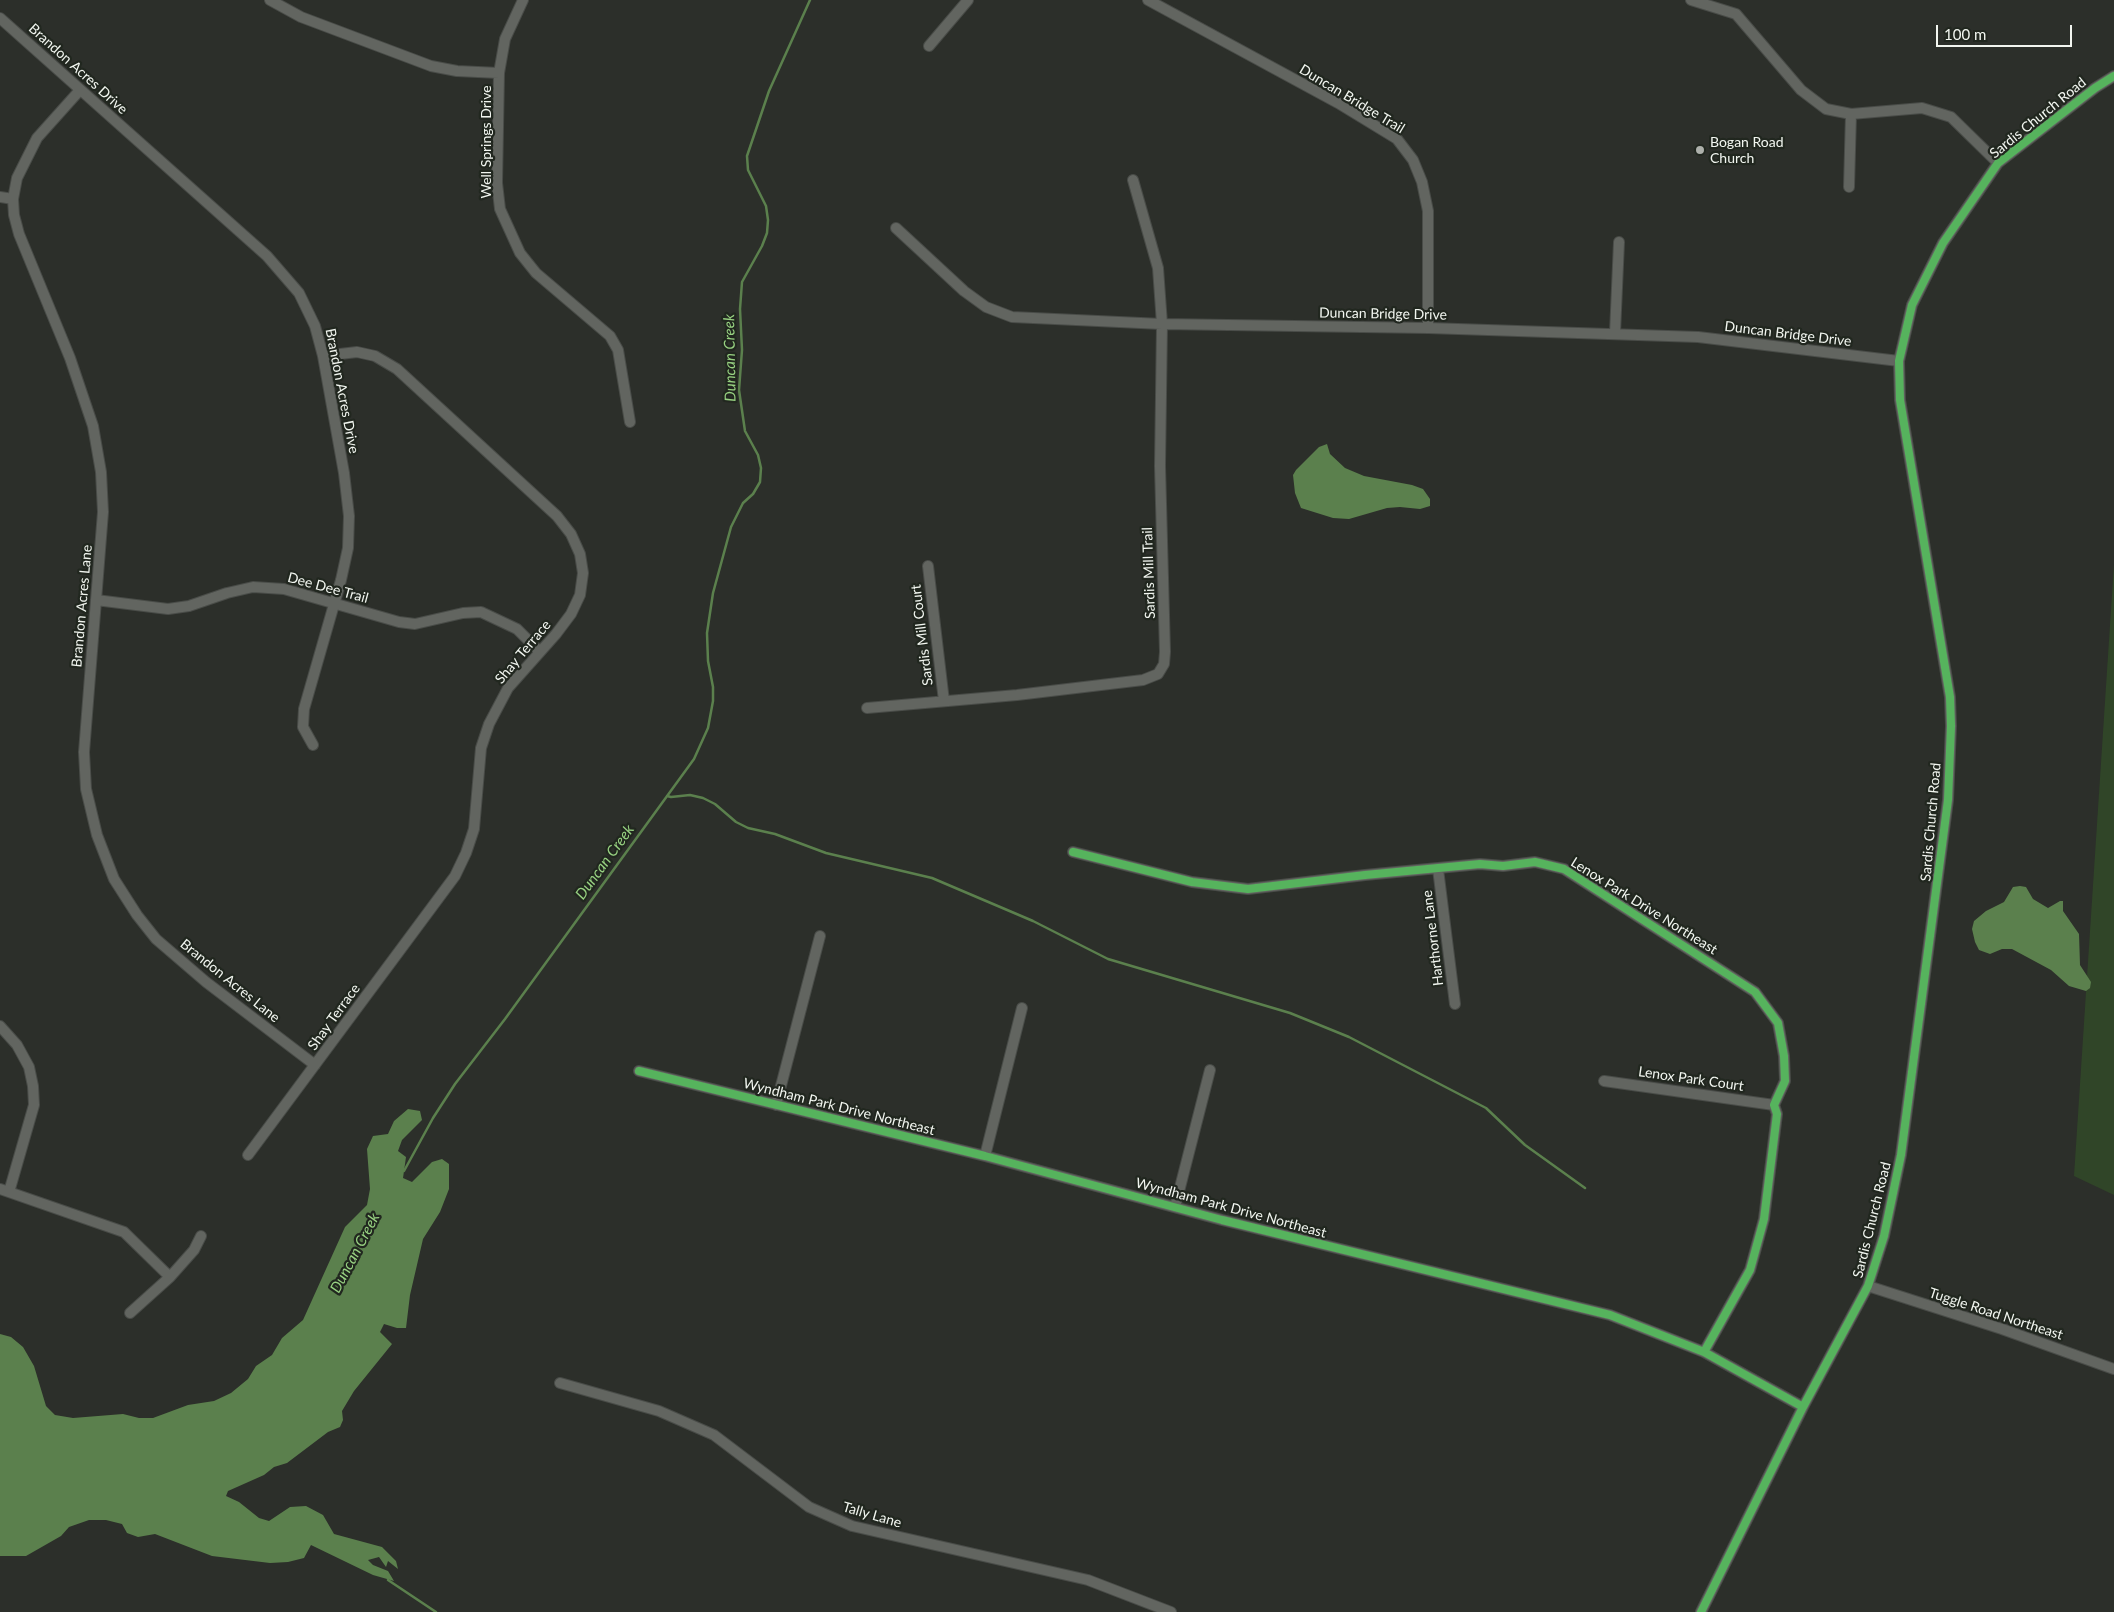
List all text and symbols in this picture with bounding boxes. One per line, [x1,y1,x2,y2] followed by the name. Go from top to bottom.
[1939,15,2075,47] scale bar
[25,20,131,118] street label: Brandon Acres Drive
[1944,25,1986,43] text: 100 m
[1296,61,1408,137] street label: Duncan Bridge Trail
[1986,74,2090,162] street label: Sardis Church Road
[478,85,494,199] street label: Well Springs Drive
[1710,134,1784,166] place label: Bogan Road Church
[1694,144,1706,156] marker: Bogan Road Church
[1319,304,1447,324] street label: Duncan Bridge Drive
[720,314,740,402] water label: Duncan Creek
[1724,318,1852,350] street label: Duncan Bridge Drive
[322,327,362,455] street label: Brandon Acres Drive
[1139,527,1159,619] street label: Sardis Mill Trail
[68,544,96,668] street label: Brandon Acres Lane
[286,569,370,607] street label: Dee Dee Trail
[907,584,937,686] street label: Sardis Mill Court
[492,617,554,687] street label: Shay Terrace
[1917,762,1945,882] street label: Sardis Church Road
[572,821,638,903] water label: Duncan Creek
[1568,854,1720,958] street label: Lenox Park Drive Northeast
[1419,889,1447,987] street label: Harthorne Lane
[177,936,283,1026] street label: Brandon Acres Lane
[304,981,364,1053] street label: Shay Terrace
[1637,1063,1745,1095] street label: Lenox Park Court
[742,1075,936,1139] street label: Wyndham Park Drive Northeast
[1849,1160,1895,1280] street label: Sardis Church Road
[1134,1174,1328,1242] street label: Wyndham Park Drive Northeast
[326,1210,384,1296] water label: Duncan Creek
[1927,1284,2065,1344] street label: Tuggle Road Northeast
[841,1499,903,1531] street label: Tally Lane

